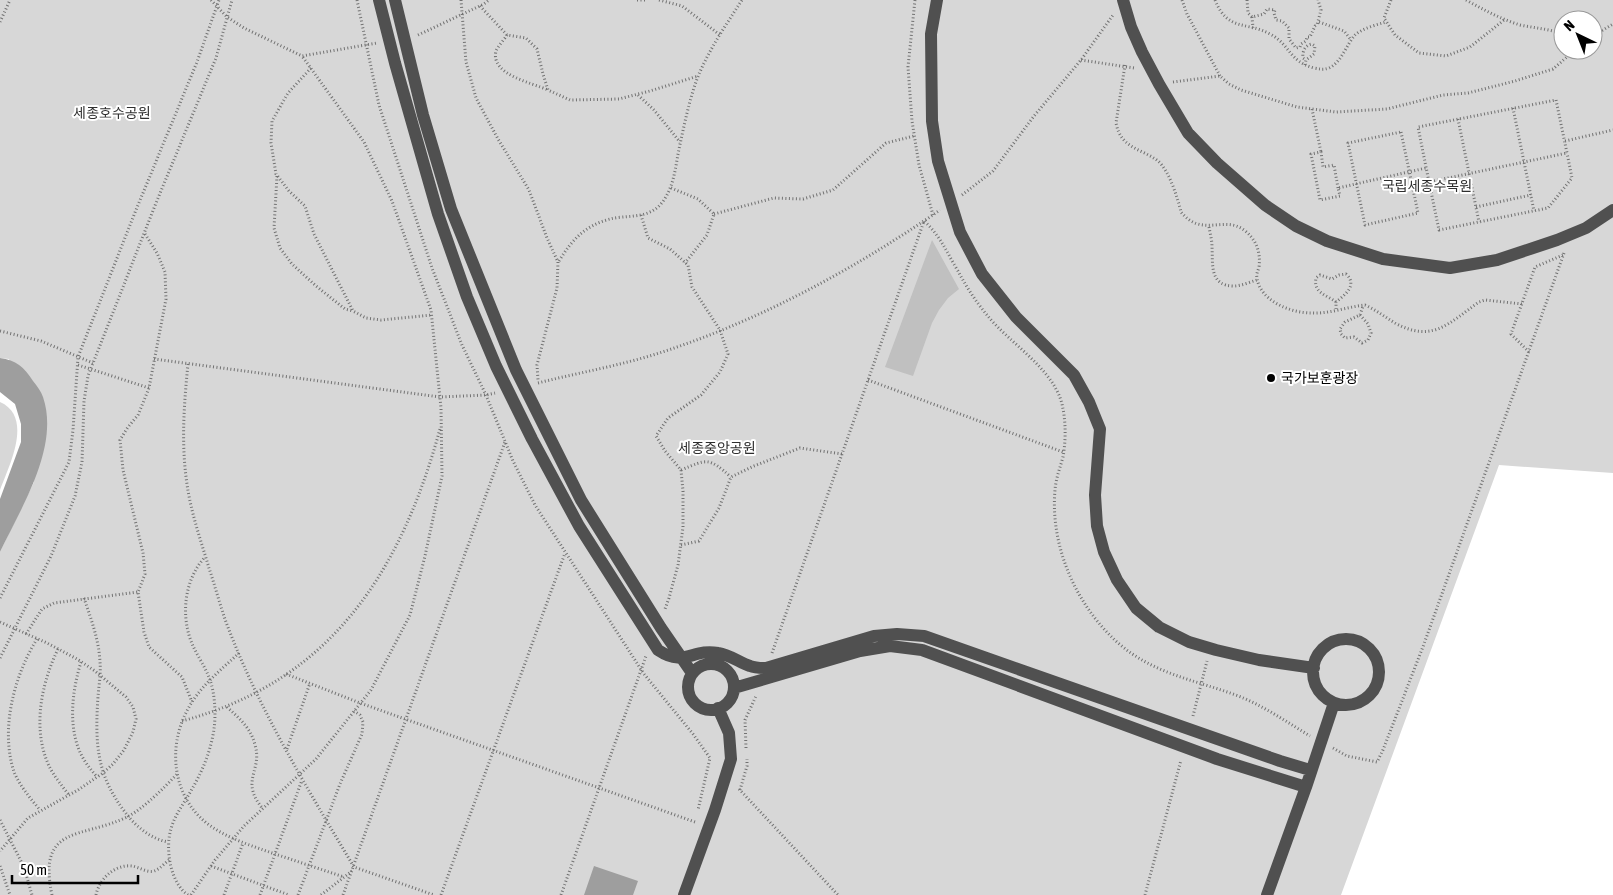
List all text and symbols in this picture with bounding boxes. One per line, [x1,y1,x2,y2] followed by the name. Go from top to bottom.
[1553,10,1603,60] north arrow
[1561,17,1578,34] text: N
[73,105,151,121] park label: 세종호수공원
[1382,178,1472,194] park label: 국립세종수목원
[1281,370,1358,386] place label: 국가보훈광장
[1265,372,1277,384] marker: 국가보훈광장
[678,440,756,456] park label: 세종중앙공원
[12,852,139,884] scale bar
[20,861,47,878] text: 50 m

